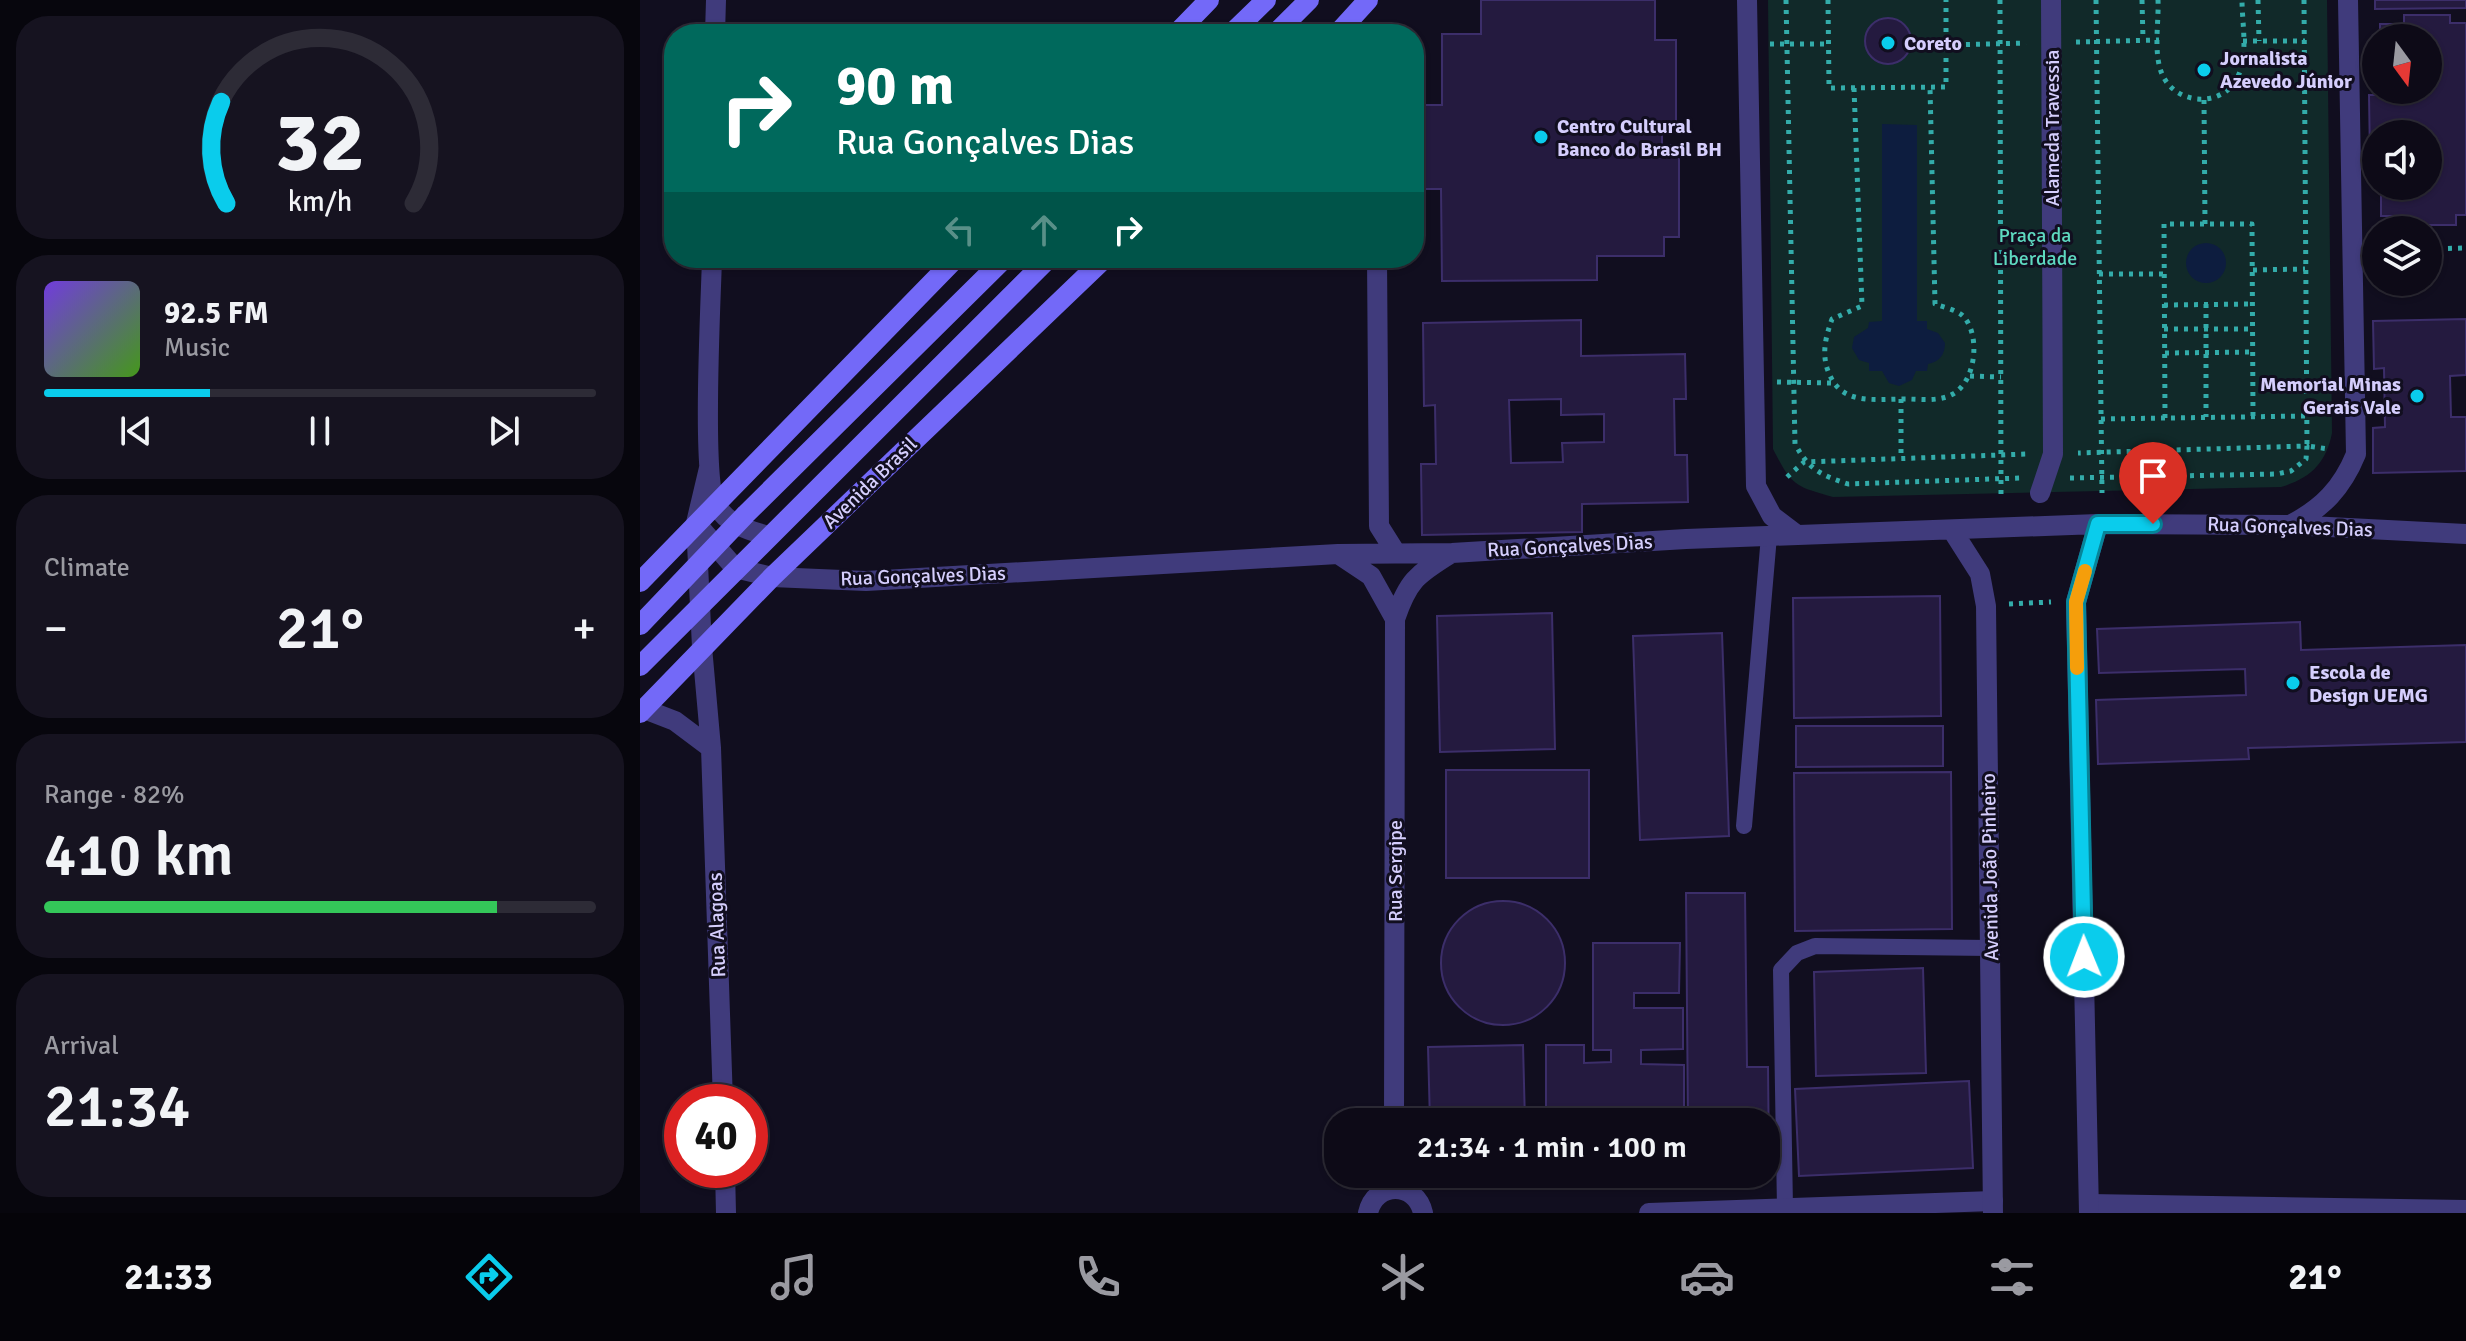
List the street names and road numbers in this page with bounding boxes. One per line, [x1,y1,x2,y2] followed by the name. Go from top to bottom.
[2040,49,2065,207] street label: Alameda Travessia
[818,432,922,534] street label: Avenida Brasil
[2207,512,2373,542] street label: Rua Gonçalves Dias
[1487,529,1654,563] street label: Rua Gonçalves Dias
[840,561,1006,591] street label: Rua Gonçalves Dias
[1976,773,2004,961] street label: Avenida João Pinheiro
[1383,820,1408,922] street label: Rua Sergipe
[703,872,731,978] street label: Rua Alagoas

